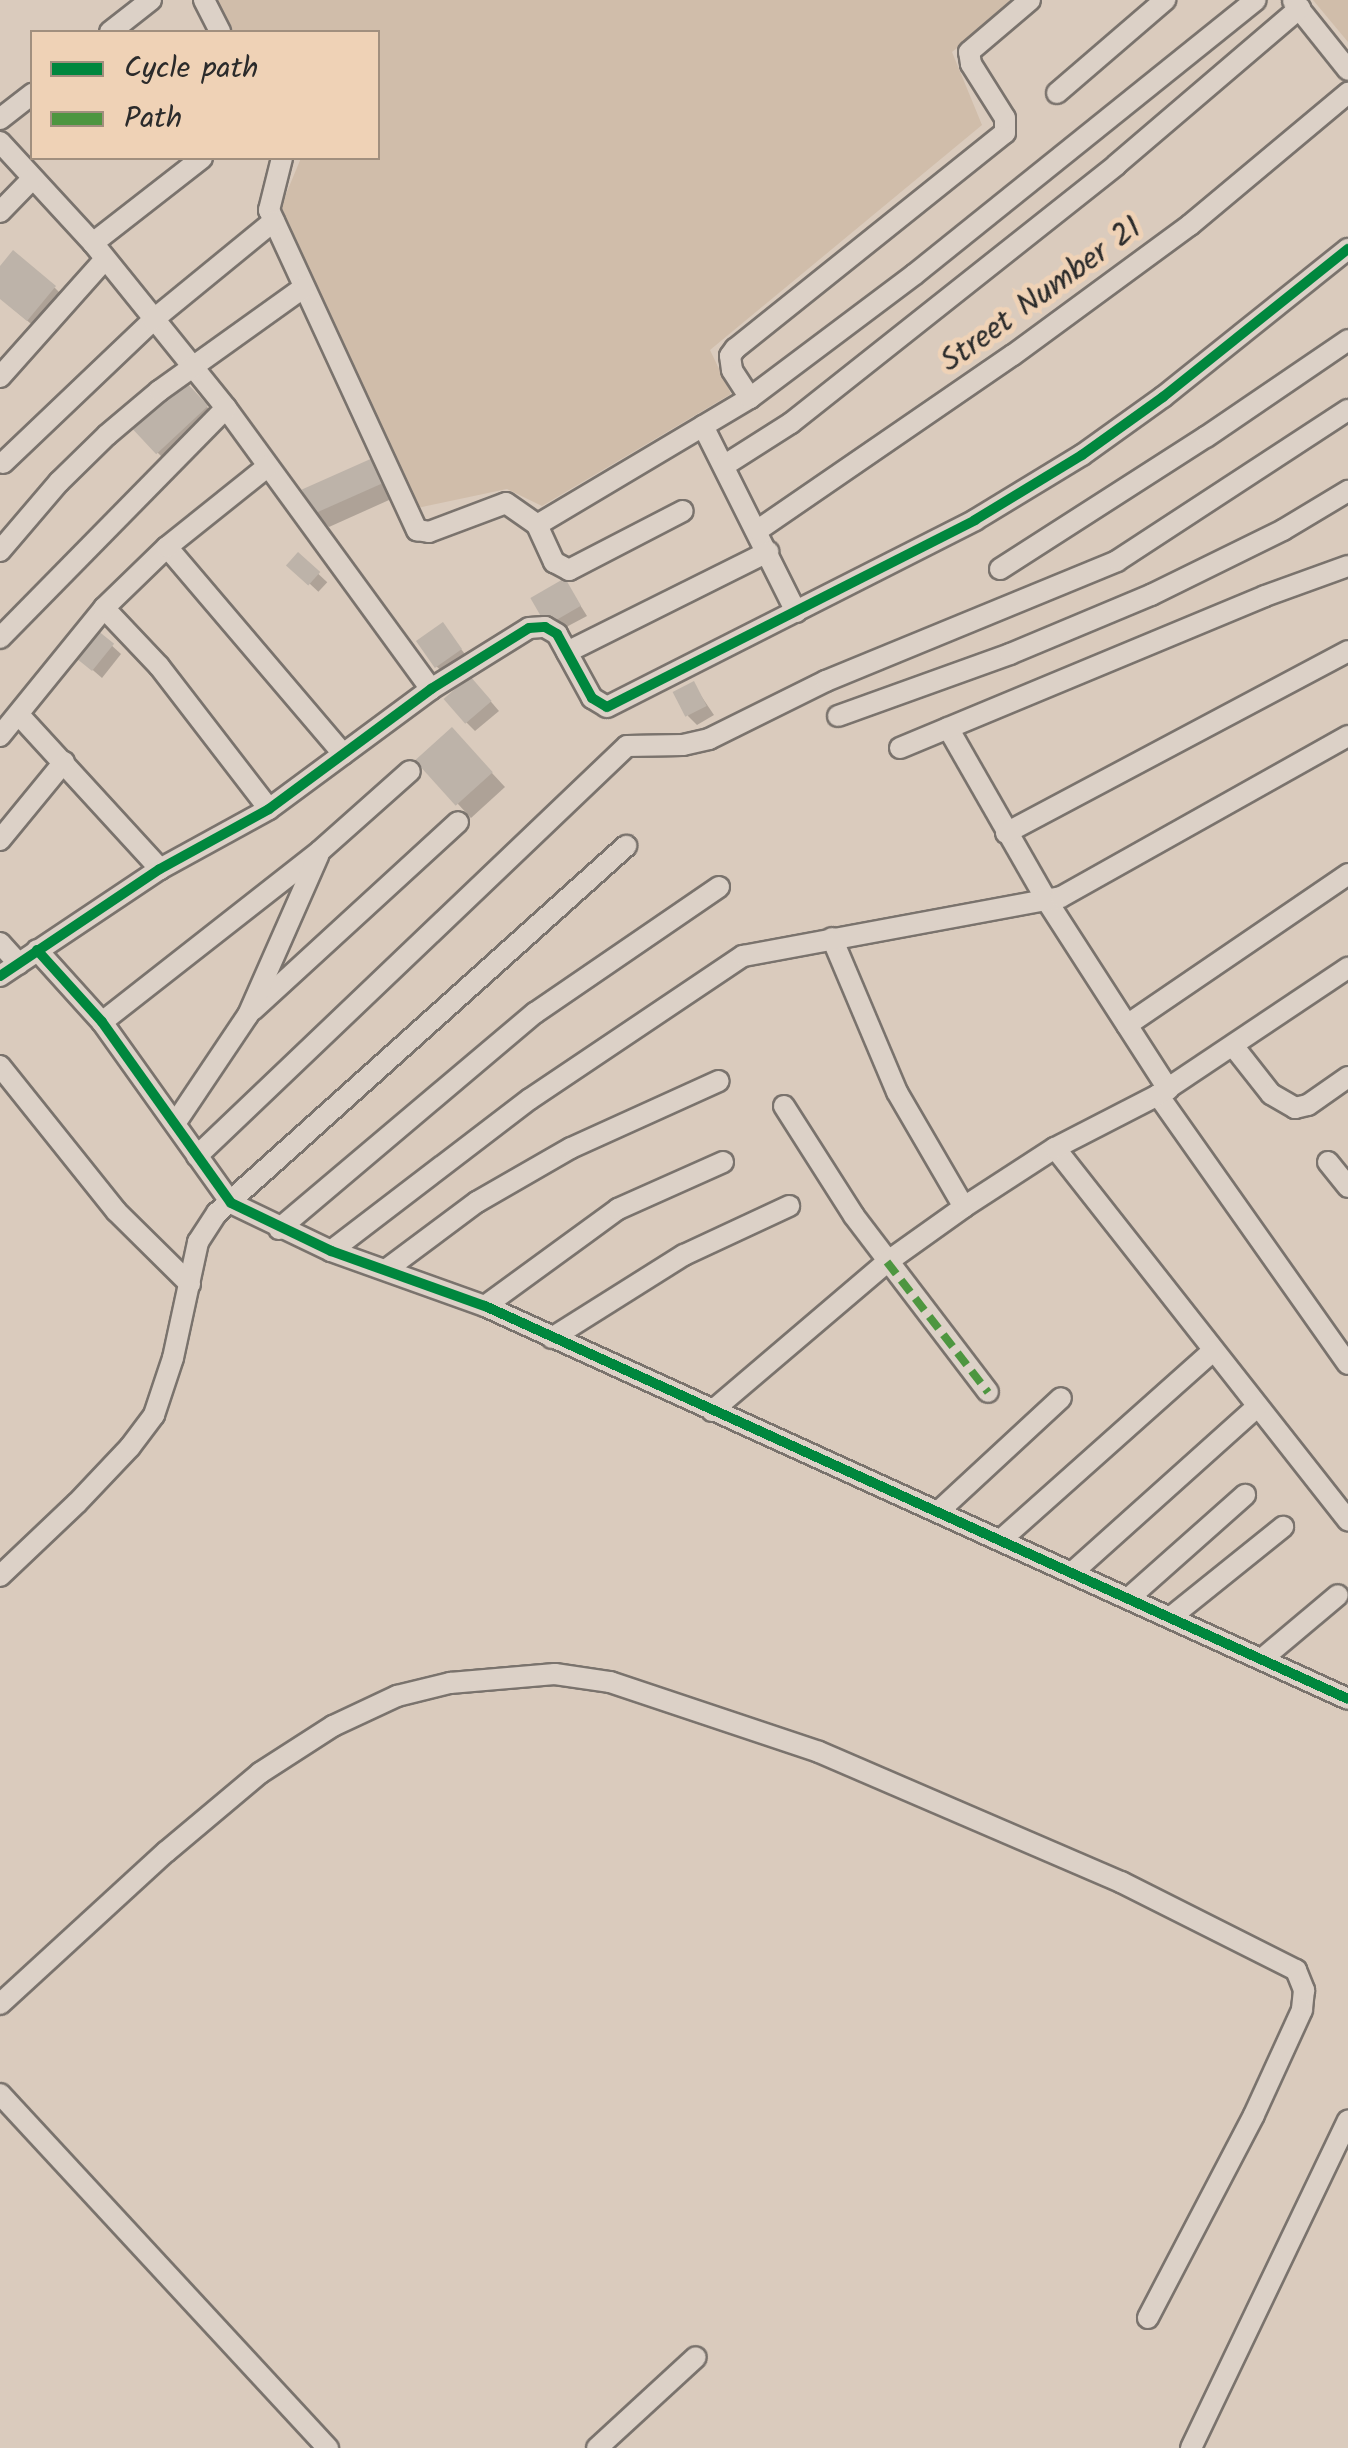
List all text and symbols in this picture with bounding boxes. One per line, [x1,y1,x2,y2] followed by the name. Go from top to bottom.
[30,30,380,160] legend
[124,45,258,93] text: Cycle path
[124,95,182,143] text: Path
[934,210,1150,382] street label: Street Number 21

